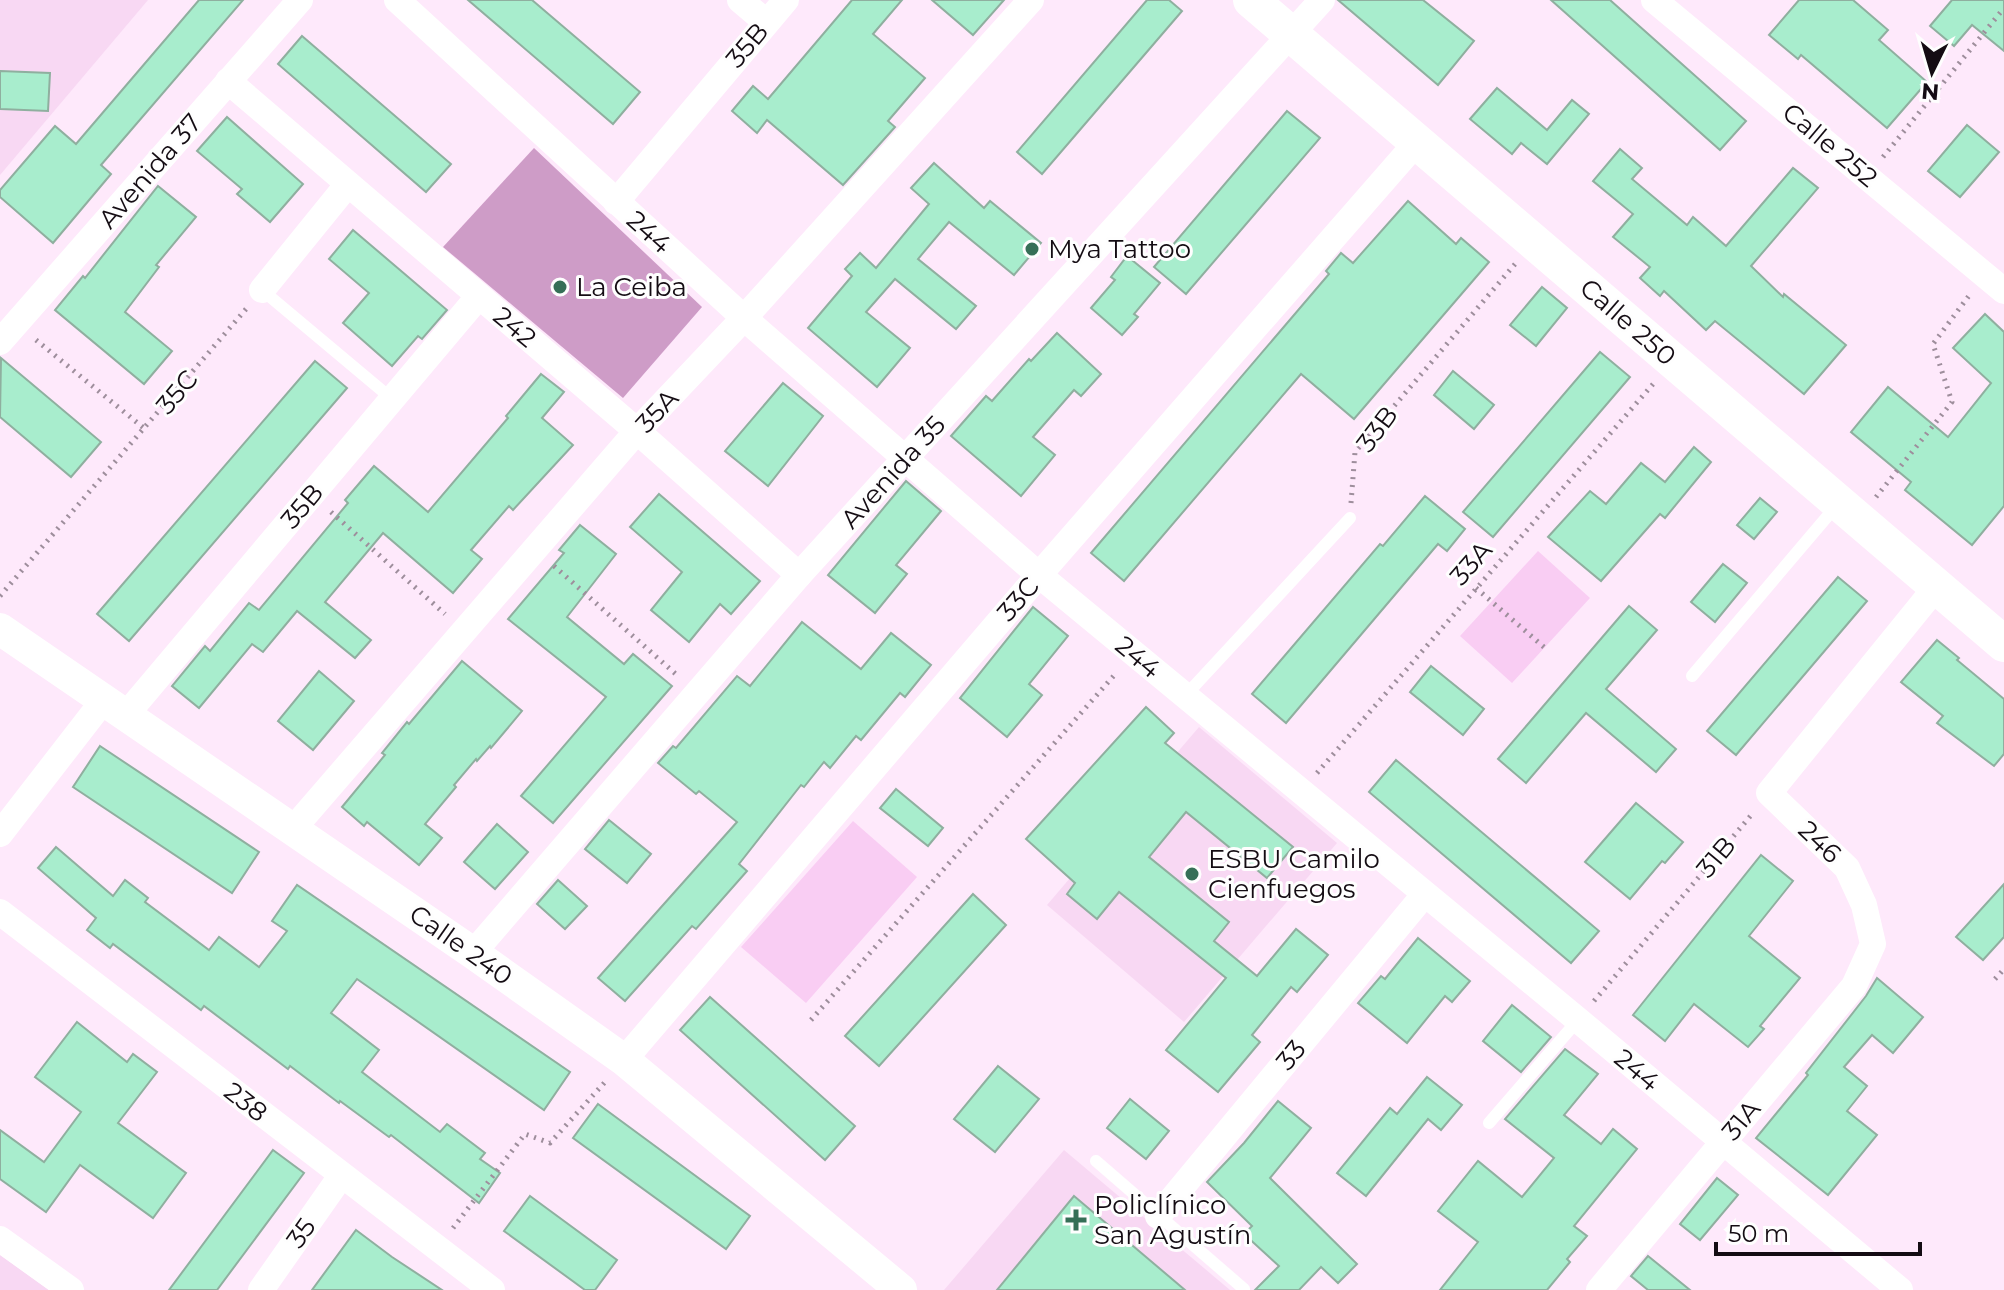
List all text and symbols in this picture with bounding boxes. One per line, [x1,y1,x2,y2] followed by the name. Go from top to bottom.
[719,16,775,74] street label: 35B
[1892,32,1972,112] north arrow
[1920,77,1940,106] text: N
[1776,96,1884,194] street label: Calle 252
[92,107,208,235] street label: Avenida 37
[620,204,678,260] street label: 244
[1048,233,1191,265] place label: Mya Tattoo
[1023,240,1041,258] marker: Mya Tattoo
[576,271,687,303] place label: La Ceiba
[1573,272,1683,372] street label: Calle 250
[551,278,569,296] marker: La Ceiba
[487,300,543,354] street label: 242
[149,363,205,421] street label: 35C
[629,382,685,439] street label: 35A
[1350,400,1404,458] street label: 33B
[834,409,952,535] street label: Avenida 35
[274,477,330,535] street label: 35B
[1443,534,1499,592] street label: 33A
[990,571,1046,627] street label: 33C
[1109,629,1167,685] street label: 244
[1792,814,1848,870] street label: 246
[1690,830,1742,884] street label: 31B
[1208,843,1380,905] place label: ESBU Camilo Cienfuegos
[1183,865,1201,883] marker: ESBU Camilo Cienfuegos
[403,898,519,992] street label: Calle 240
[1269,1034,1313,1076] street label: 33
[1608,1042,1666,1098] street label: 244
[218,1075,274,1129] street label: 238
[1715,1093,1767,1147] street label: 31A
[1094,1189,1251,1251] place label: Policlínico San Agustín
[1716,1206,1920,1256] scale bar
[1065,1209,1087,1231] marker: Policlínico San Agustín
[280,1212,322,1254] street label: 35
[1728,1219,1789,1248] text: 50 m

